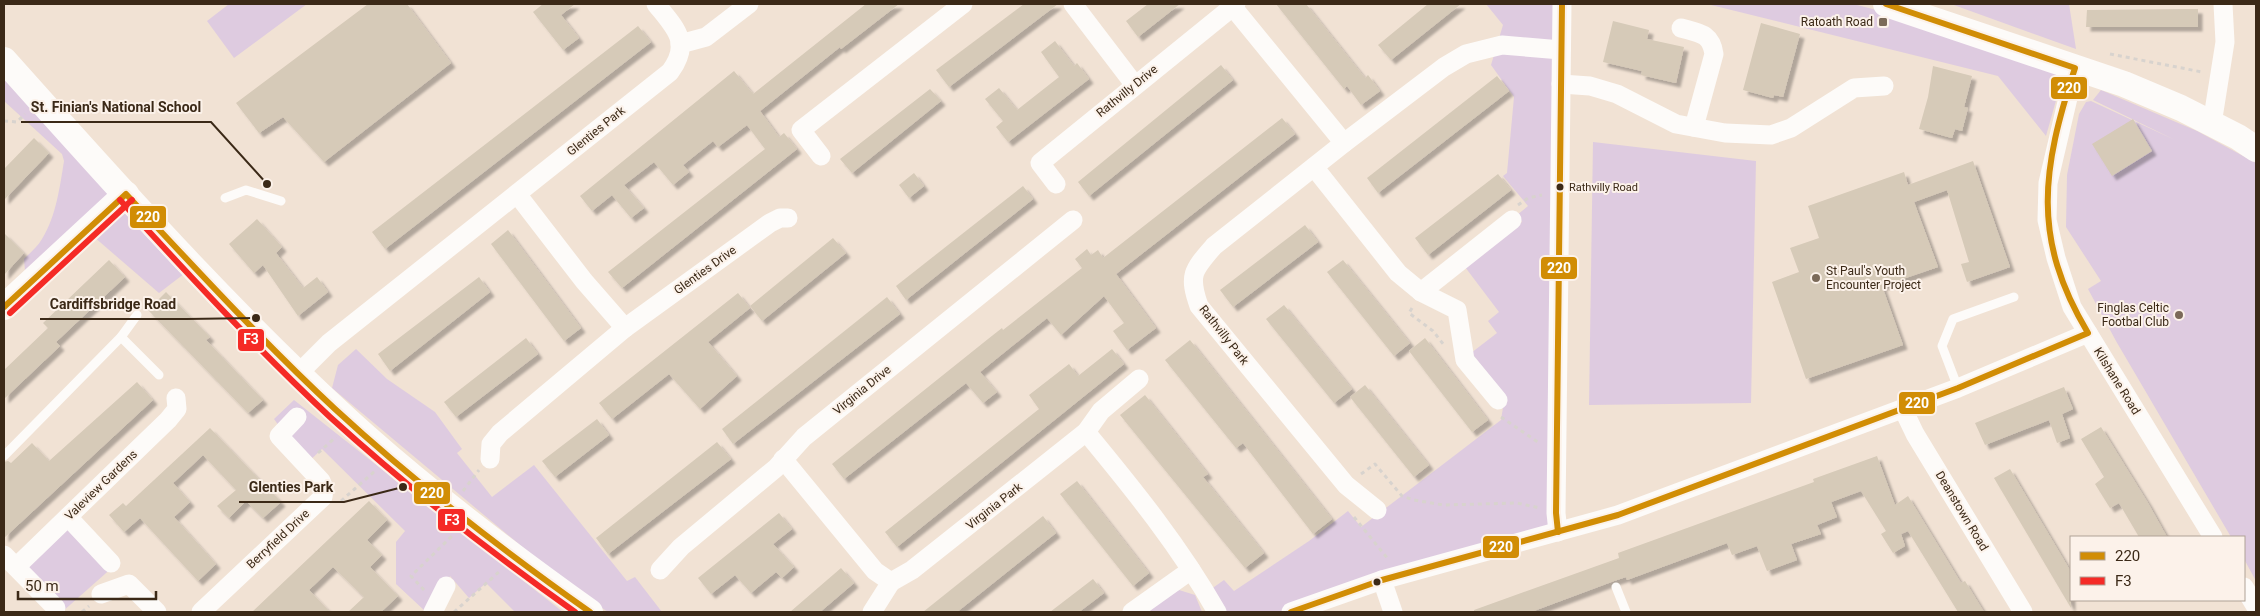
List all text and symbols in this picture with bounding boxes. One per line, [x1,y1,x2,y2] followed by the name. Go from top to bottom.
[1801,15,1873,29] place label: Ratoath Road
[1877,16,1889,28] marker: Ratoath Road
[1094,62,1160,120] street label: Rathvilly Drive
[2050,76,2088,100] line badge: 220
[2057,80,2081,96] text: 220
[21,93,211,122] callout: St. Finian's National School
[31,99,201,115] text: St. Finian's National School
[564,103,629,159] street label: Glenties Park
[1569,181,1638,194] place label: Rathvilly Road
[1555,182,1565,192] marker: Rathvilly Road
[129,205,167,229] line badge: 220
[136,209,160,225] text: 220
[671,243,739,297] street label: Glenties Drive
[1540,256,1578,280] line badge: 220
[1547,260,1571,276] text: 220
[1826,264,1921,292] place label: St Paul's Youth Encounter Project
[1810,272,1822,284] marker: St Paul's Youth Encounter Project
[40,290,187,319] callout: Cardiffsbridge Road
[50,296,176,312] text: Cardiffsbridge Road
[2097,301,2169,329] place label: Finglas Celtic Footbal Club
[1196,302,1252,368] street label: Rathvilly Park
[2173,309,2185,321] marker: Finglas Celtic Footbal Club
[237,328,265,352] line badge: F3
[243,331,259,347] text: F3
[2091,345,2143,417] street label: Kilshane Road
[830,362,894,418] street label: Virginia Drive
[1898,391,1936,415] line badge: 220
[1905,395,1929,411] text: 220
[62,447,140,523] street label: Valeview Gardens
[1933,469,1991,553] street label: Deanstown Road
[239,473,344,502] callout: Glenties Park
[249,479,334,495] text: Glenties Park
[963,479,1026,532] street label: Virginia Park
[413,481,451,505] line badge: 220
[420,485,444,501] text: 220
[244,506,312,572] street label: Berryfield Drive
[437,508,466,532] line badge: F3
[444,512,460,528] text: F3
[1482,535,1520,559] line badge: 220
[2070,536,2245,601] legend
[1489,539,1513,555] text: 220
[2115,547,2140,565] text: 220
[18,568,155,600] scale bar
[2115,572,2132,590] text: F3
[25,577,59,595] text: 50 m
[1372,577,1382,587] unlabelled marker

